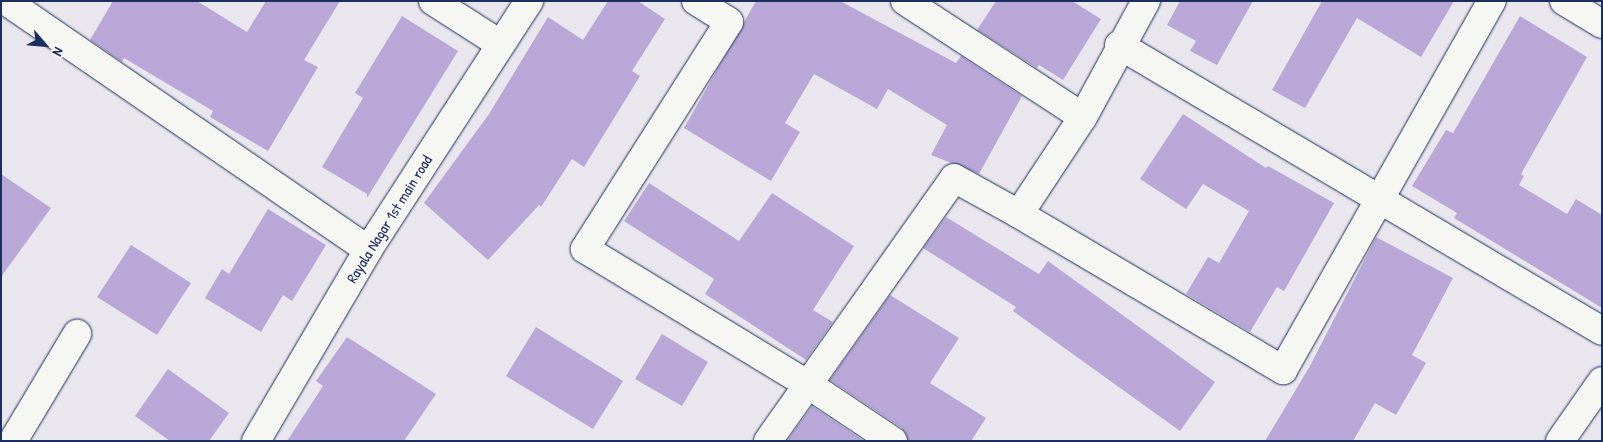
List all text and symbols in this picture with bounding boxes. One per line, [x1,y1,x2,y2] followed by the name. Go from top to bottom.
[20,20,70,70] north arrow
[49,44,69,60] text: N
[342,152,436,286] street label: Rayala Nagar 1st main road

